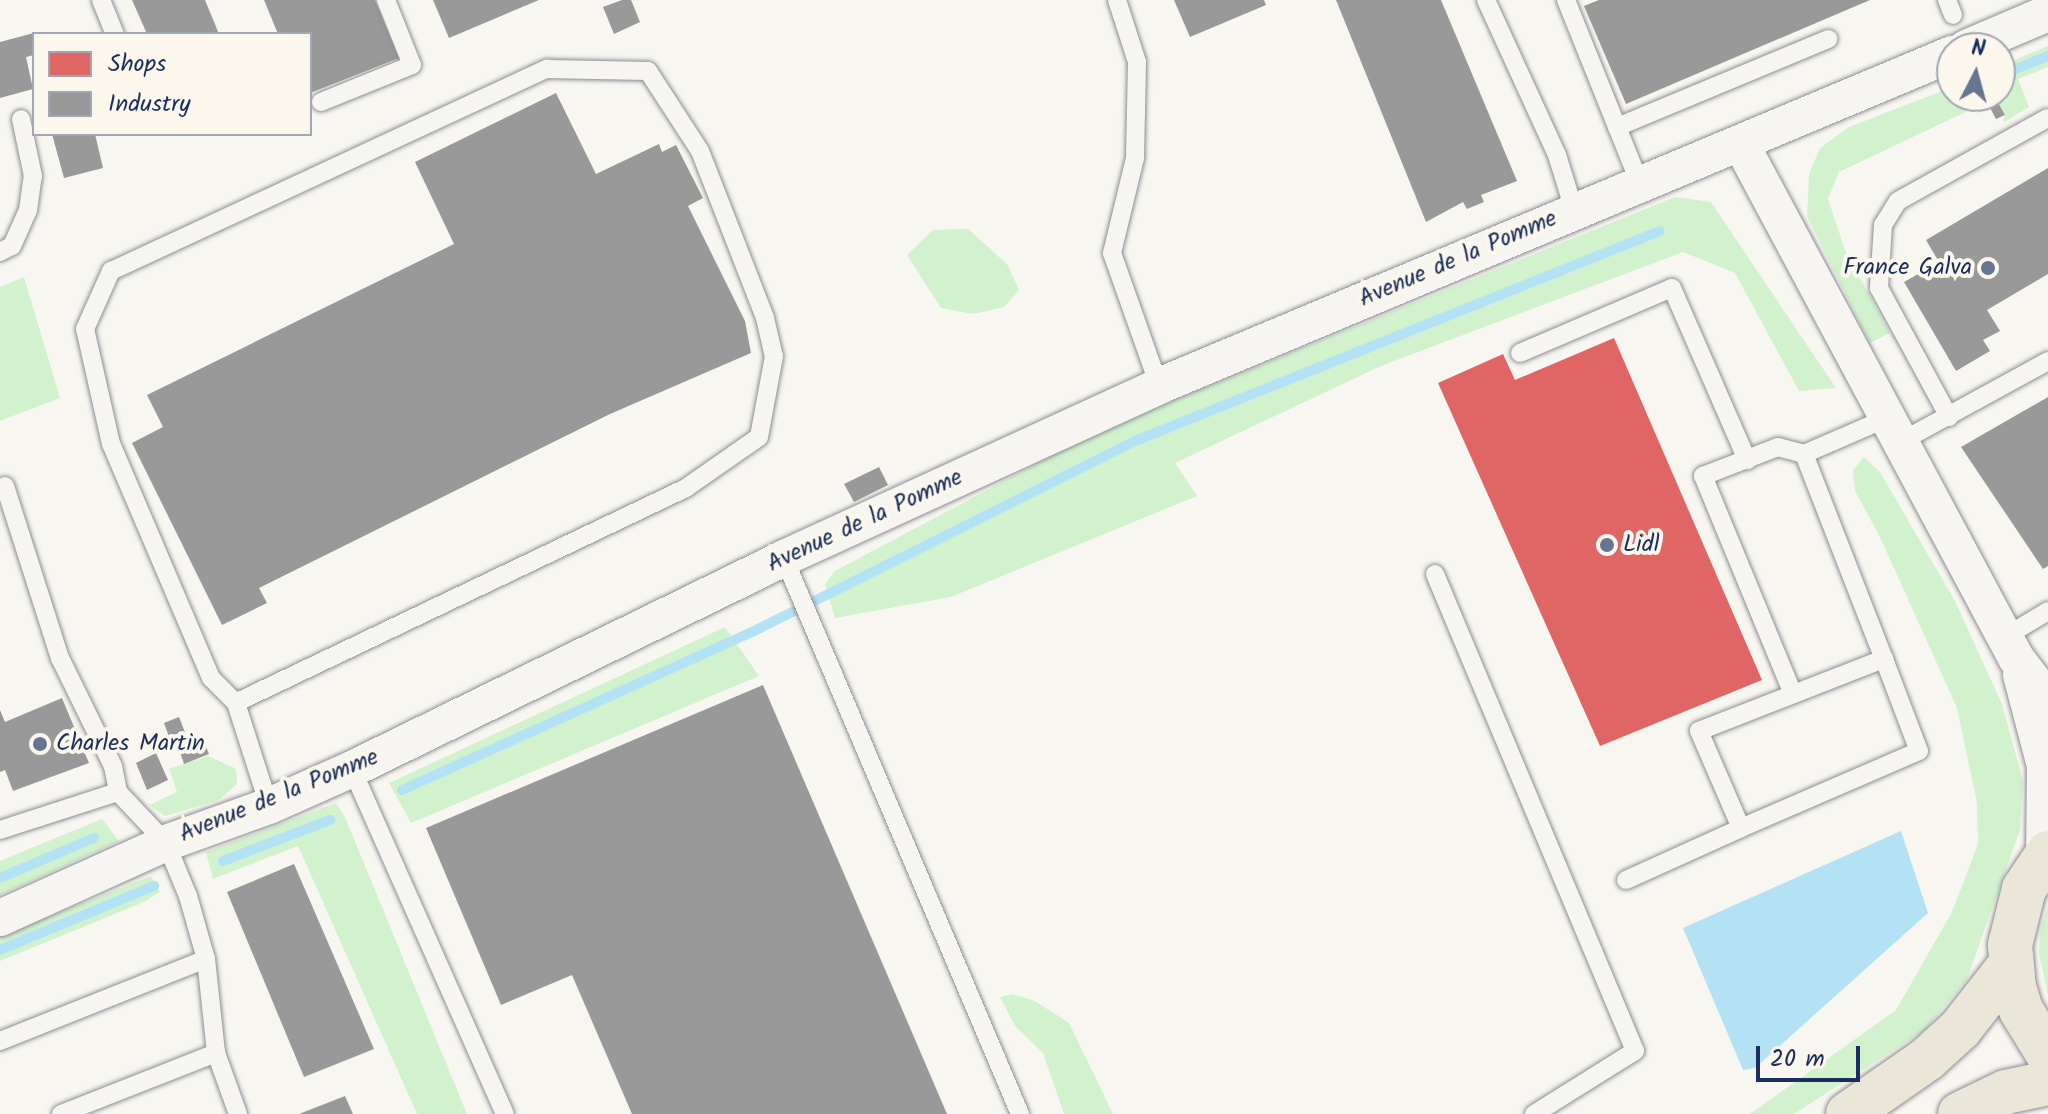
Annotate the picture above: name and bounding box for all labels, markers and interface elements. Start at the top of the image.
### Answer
text: N [1970,31,1987,68]
legend [32,32,312,136]
north arrow [1936,32,2016,112]
text: Shops [108,45,166,84]
text: Industry [108,85,190,124]
street label: Avenue de la Pomme [1355,204,1561,314]
place label: France Galva [1843,254,1972,282]
marker: France Galva [1979,259,1997,277]
street label: Avenue de la Pomme [763,463,967,579]
place label: Lidl [1623,531,1660,559]
marker: Lidl [1598,536,1616,554]
place label: Charles Martin [56,730,205,758]
marker: Charles Martin [31,735,49,753]
street label: Avenue de la Pomme [175,743,383,849]
scale bar [1760,1030,1864,1080]
text: 20 m [1770,1040,1825,1079]

